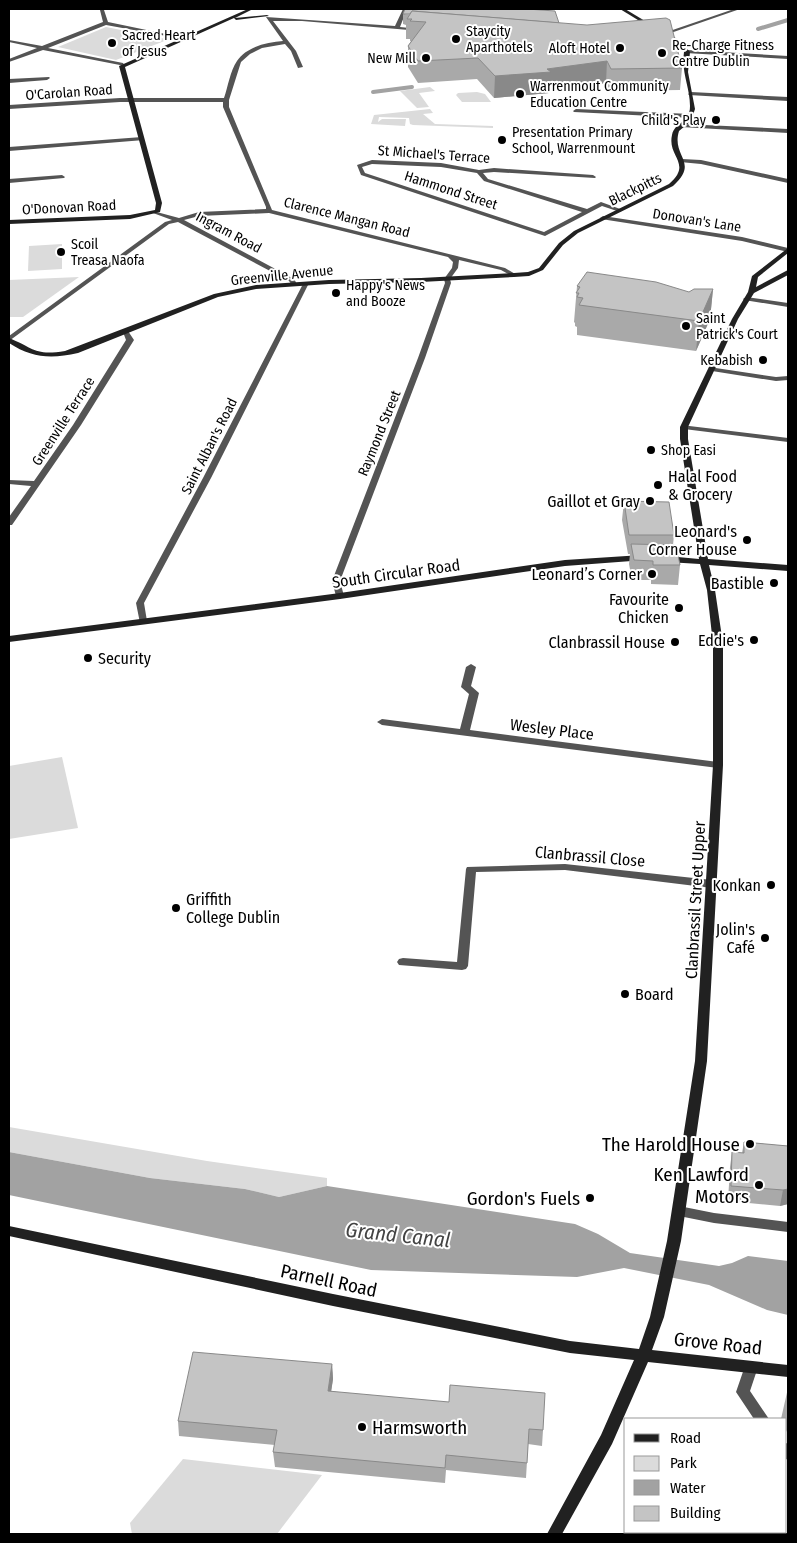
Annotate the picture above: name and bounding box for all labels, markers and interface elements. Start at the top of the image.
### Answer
place label: Staycity Aparthotels [466,23,533,56]
place label: Sacred Heart of Jesus [122,27,196,60]
marker: Staycity Aparthotels [450,33,462,45]
marker: Sacred Heart of Jesus [106,37,118,49]
place label: Re-Charge Fitness Centre Dublin [672,37,774,70]
place label: Aloft Hotel [549,40,610,57]
marker: Aloft Hotel [614,42,626,54]
marker: Re-Charge Fitness Centre Dublin [656,47,668,59]
place label: New Mill [367,50,416,67]
marker: New Mill [420,52,432,64]
place label: Warrenmout Community Education Centre [530,78,669,111]
street label: O'Carolan Road [25,81,113,104]
marker: Warrenmout Community Education Centre [514,88,526,100]
place label: Child's Play [641,112,707,129]
marker: Child's Play [710,114,722,126]
place label: Presentation Primary School, Warrenmount [512,124,635,157]
marker: Presentation Primary School, Warrenmount [496,134,508,146]
street label: St Michael's Terrace [377,142,491,167]
street label: Hammond Street [402,167,500,214]
street label: Blackpitts [606,169,664,210]
street label: Clarence Mangan Road [282,194,412,241]
street label: O'Donovan Road [21,197,117,218]
street label: Donovan's Lane [651,205,743,236]
street label: Ingram Road [193,208,265,257]
place label: Scoil Treasa Naofa [71,236,145,269]
marker: Scoil Treasa Naofa [55,246,67,258]
street label: Greenville Avenue [230,262,334,289]
place label: Happy's News and Booze [346,277,425,310]
marker: Happy's News and Booze [330,287,342,299]
place label: Saint Patrick's Court [696,310,778,343]
marker: Saint Patrick's Court [680,320,692,332]
place label: Kebabish [700,352,753,369]
marker: Kebabish [757,354,769,366]
street label: Greenville Terrace [28,374,98,469]
street label: Raymond Street [355,387,405,479]
street label: Saint Alban's Road [178,395,241,497]
place label: Shop Easi [661,442,716,459]
marker: Shop Easi [645,444,657,456]
place label: Halal Food & Grocery [668,467,737,504]
marker: Halal Food & Grocery [652,479,664,491]
place label: Gaillot et Gray [547,492,641,511]
marker: Gaillot et Gray [644,495,656,507]
place label: Leonard's Corner House [648,522,737,559]
marker: Leonard's Corner House [741,534,753,546]
street label: South Circular Road [331,555,461,592]
place label: Leonard’s Corner [531,565,642,584]
marker: Leonard’s Corner [646,568,658,580]
place label: Bastible [711,574,764,593]
marker: Bastible [768,577,780,589]
place label: Favourite Chicken [609,590,669,627]
marker: Favourite Chicken [673,602,685,614]
place label: Eddie's [698,631,744,650]
place label: Clanbrassil House [549,633,665,652]
marker: Eddie's [748,634,760,646]
marker: Clanbrassil House [669,636,681,648]
place label: Security [98,649,152,668]
marker: Security [82,652,94,664]
street label: Wesley Place [509,715,595,744]
street label: Clanbrassil Street Upper [682,820,709,980]
street label: Clanbrassil Close [534,842,646,871]
place label: Konkan [712,876,761,895]
marker: Konkan [765,879,777,891]
place label: Griffith College Dublin [186,890,280,927]
marker: Griffith College Dublin [170,902,182,914]
place label: Jolin's Café [716,920,755,957]
marker: Jolin's Café [759,932,771,944]
place label: Board [635,985,674,1004]
marker: Board [619,988,631,1000]
place label: The Harold House [602,1133,740,1156]
marker: The Harold House [744,1138,756,1150]
place label: Ken Lawford Motors [654,1163,749,1208]
marker: Ken Lawford Motors [753,1179,765,1191]
place label: Gordon's Fuels [467,1187,580,1210]
marker: Gordon's Fuels [584,1192,596,1204]
water label: Grand Canal [344,1217,452,1253]
street label: Parnell Road [278,1259,379,1302]
street label: Grove Road [673,1327,763,1360]
place label: Harmsworth [372,1416,467,1439]
legend [624,1418,787,1533]
marker: Harmsworth [356,1421,368,1433]
text: Road [670,1429,701,1447]
text: Park [670,1454,697,1472]
text: Water [670,1479,706,1497]
text: Building [670,1504,721,1522]

